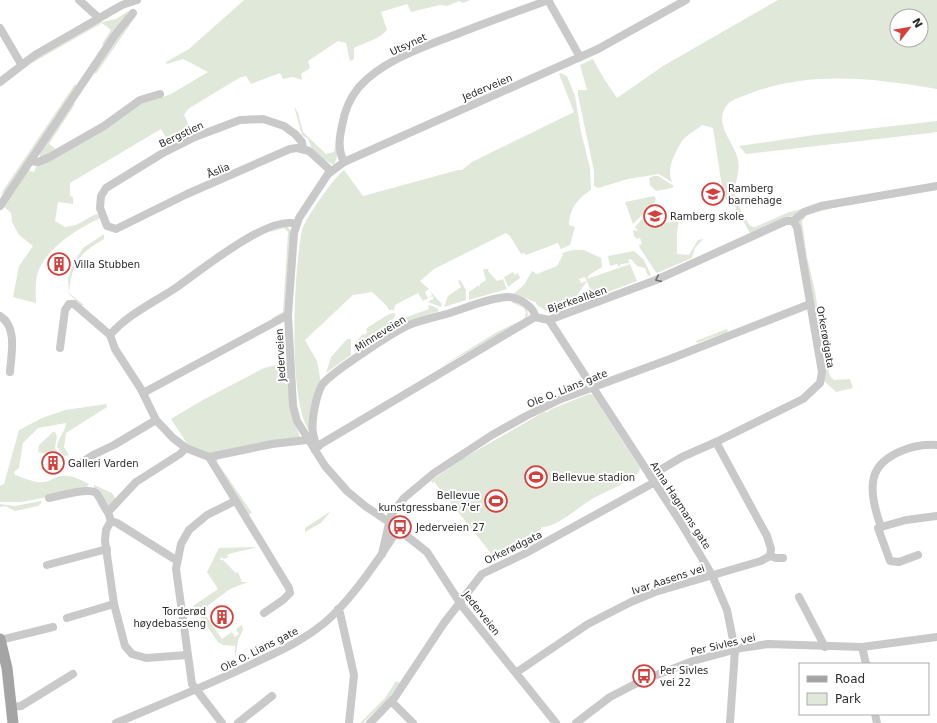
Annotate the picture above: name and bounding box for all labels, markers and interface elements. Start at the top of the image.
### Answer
north arrow [889,8,929,48]
text: N [909,16,925,30]
street label: Utsynet [388,31,428,58]
street label: Jederveien [460,72,514,103]
street label: Bergstien [157,119,205,150]
street label: Åslia [205,160,231,180]
school or university icon: Ramberg barnehage [700,181,726,207]
place label: Ramberg barnehage [728,183,782,206]
school or university icon: Ramberg skole [642,203,668,229]
place label: Ramberg skole [670,211,744,222]
building icon: Villa Stubben [46,251,72,277]
place label: Villa Stubben [74,259,140,270]
one-way arrow [655,274,662,282]
street label: Bjerkeallèen [546,284,608,315]
street label: Orkerødgata [815,305,836,369]
street label: Minneveien [353,314,408,353]
street label: Jederveien [274,328,287,383]
street label: Ole O. Lians gate [525,367,609,410]
building icon: Galleri Varden [40,450,66,476]
place label: Galleri Varden [68,458,139,469]
street label: Anna Hagmans gate [648,460,713,551]
sports icon: Bellevue stadion [523,464,549,490]
place label: Bellevue stadion [552,472,635,483]
sports icon: Bellevue kunstgressbane 7'er [483,488,509,514]
place label: Bellevue kunstgressbane 7'er [378,490,481,513]
bus stop icon: Jederveien 27 [387,514,413,540]
place label: Jederveien 27 [415,522,485,533]
street label: Orkerødgata [483,529,544,566]
street label: Ivar Aasens vei [630,562,706,596]
street label: Jederveien [460,588,502,638]
building icon: Torderød høydebasseng [209,604,235,630]
place label: Torderød høydebasseng [133,606,206,629]
street label: Ole O. Lians gate [219,625,300,674]
street label: Per Sivles vei [690,632,757,657]
bus stop icon: Per Sivles vei 22 [631,663,657,689]
legend [799,663,929,715]
place label: Per Sivles vei 22 [660,665,708,688]
text: Road [835,672,865,686]
text: Park [835,692,861,706]

